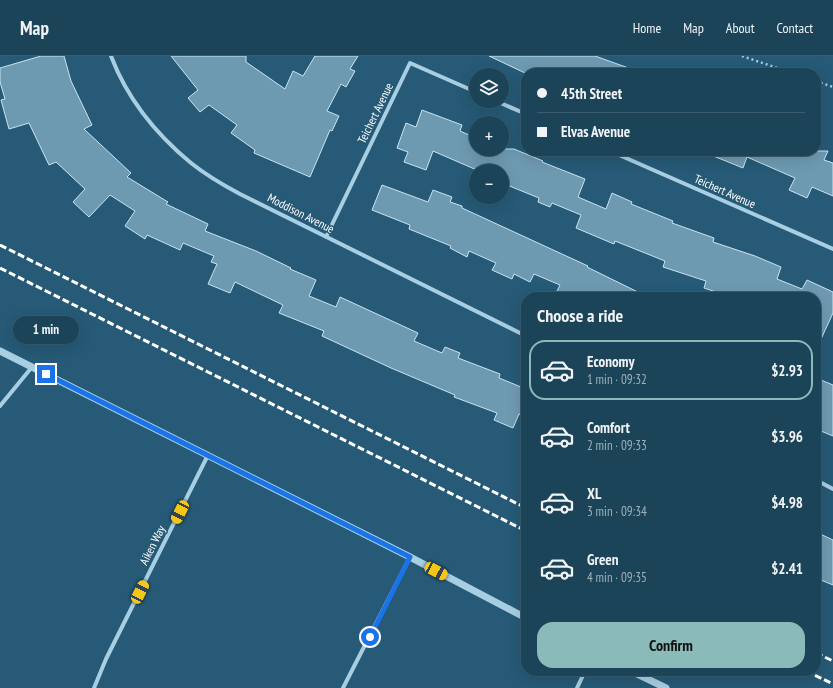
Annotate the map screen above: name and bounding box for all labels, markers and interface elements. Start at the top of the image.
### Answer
text: Map [20,16,49,40]
text: Home [633,19,661,37]
text: Map [683,19,704,37]
text: About [726,19,755,37]
text: Contact [777,19,813,37]
map controls [469,68,509,204]
button: layers [469,68,509,108]
street label: Teichert Avenue [354,80,396,146]
text: 45th Street [561,84,622,103]
button: + [469,116,509,156]
text: Elvas Avenue [561,122,630,141]
button: − [469,164,509,204]
street label: Teichert Avenue [692,171,758,211]
street label: Moddison Avenue [265,190,337,236]
text: Choose a ride [537,304,623,327]
callout: 1 min [13,316,79,344]
text: 1 min [33,321,59,338]
icon: car [539,352,575,388]
text: Economy [587,352,635,371]
text: $2.93 [771,361,803,380]
route end [37,365,55,383]
text: 1 min · 09:32 [587,371,647,388]
icon: car [539,418,575,454]
text: Comfort [587,418,630,437]
text: $3.96 [771,427,803,446]
text: 2 min · 09:33 [587,437,647,454]
icon: car [539,484,575,520]
text: XL [587,484,601,503]
text: $4.98 [771,493,803,512]
car [169,499,191,525]
text: 3 min · 09:34 [587,503,647,520]
street label: Aiken Way [136,522,169,567]
icon: car [539,550,575,586]
text: Green [587,550,619,569]
text: $2.41 [771,559,803,578]
car [423,560,449,582]
text: 4 min · 09:35 [587,569,647,586]
car [129,579,151,605]
button: Confirm [537,622,805,668]
route start [361,628,379,646]

